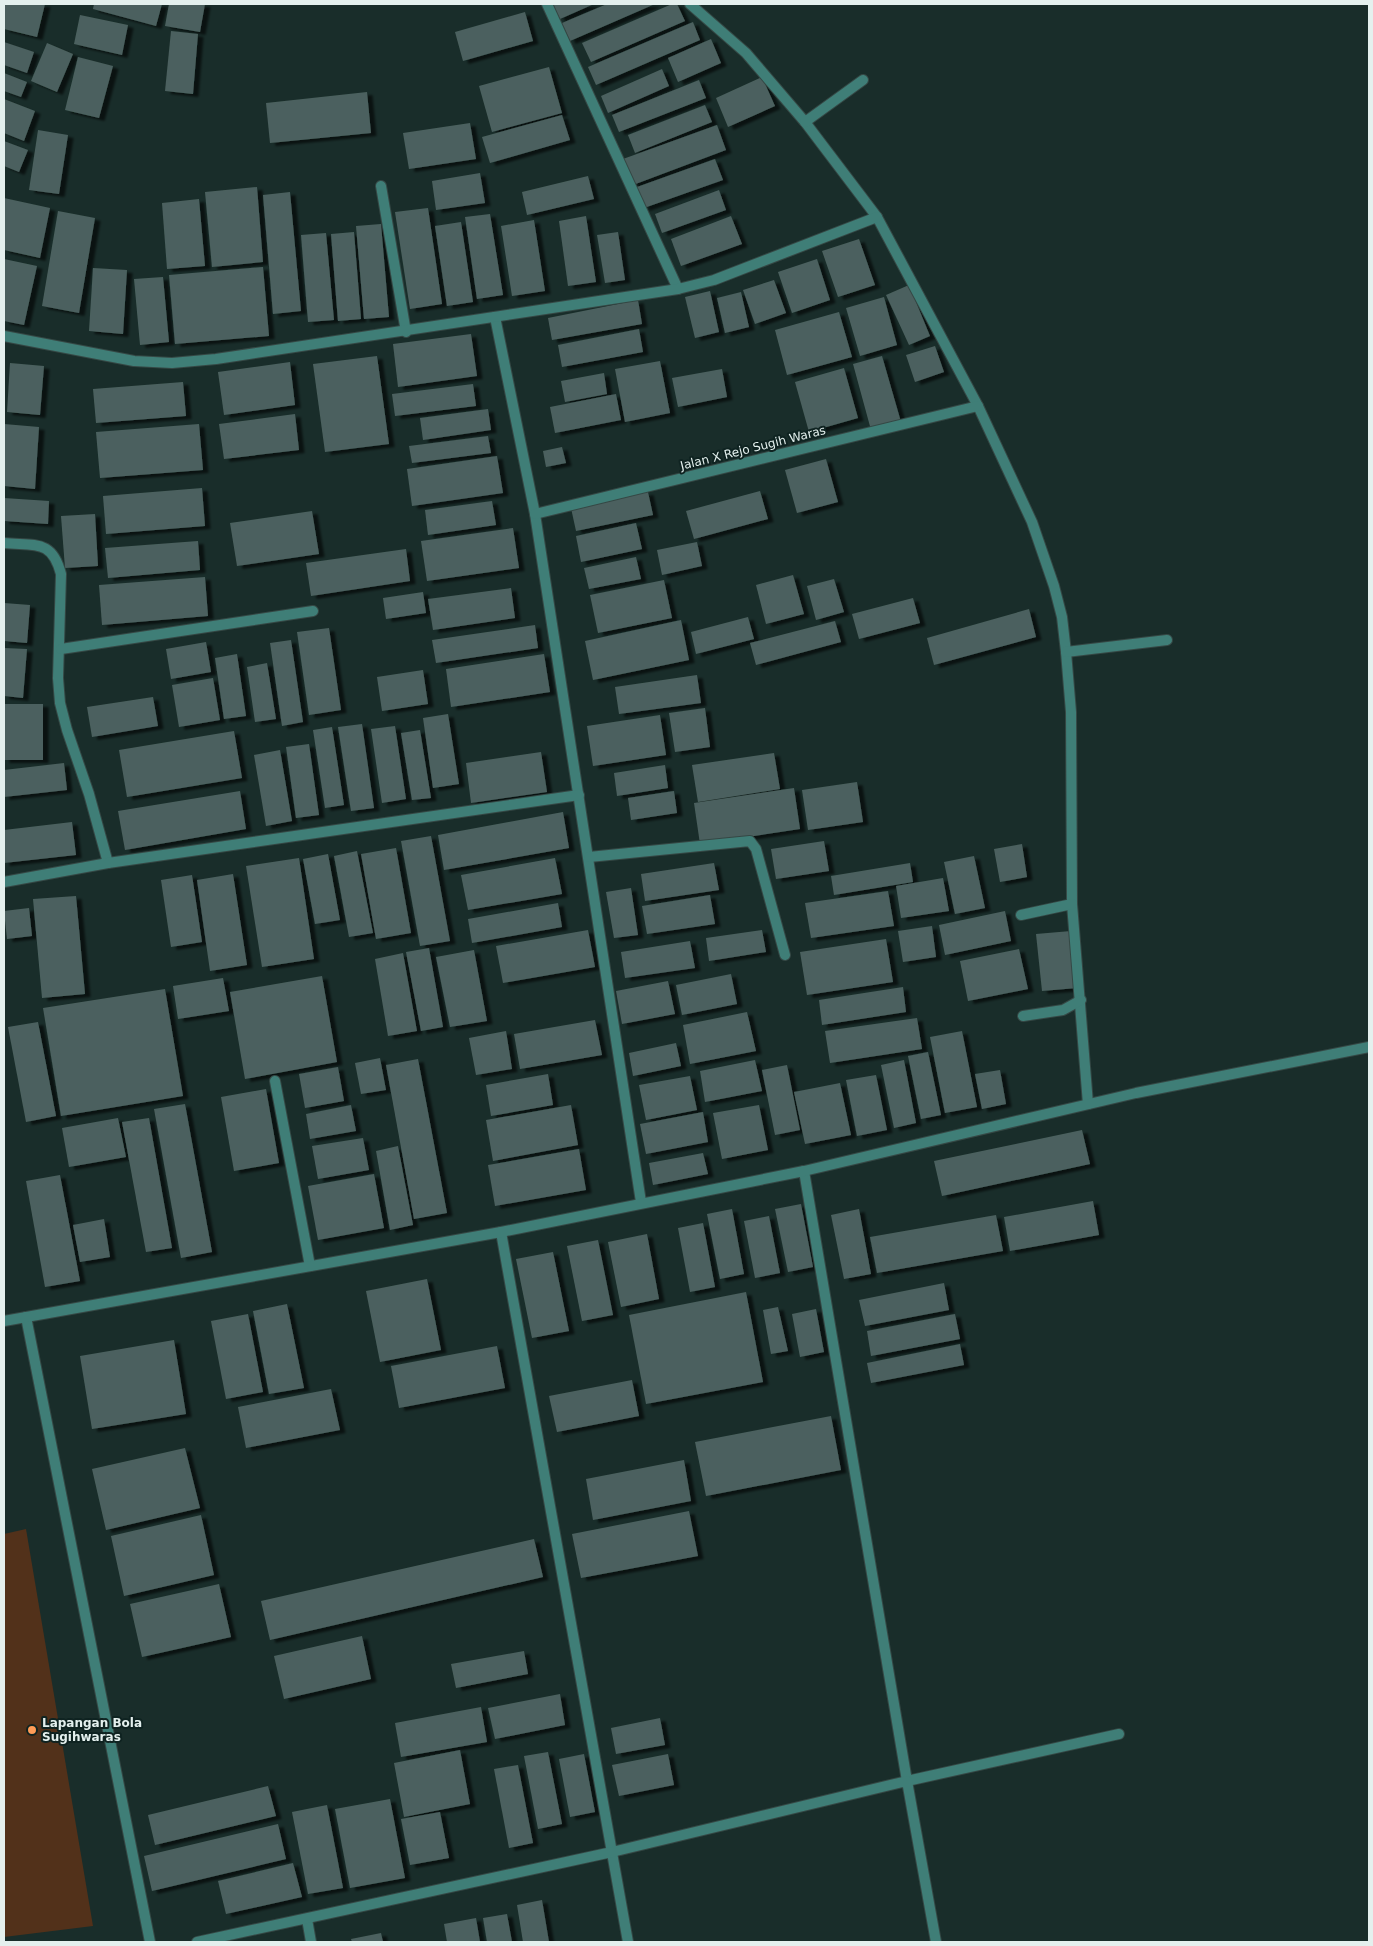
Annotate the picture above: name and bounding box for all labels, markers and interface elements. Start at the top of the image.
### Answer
street label: Jalan X Rejo Sugih Waras [678,423,827,473]
place label: Lapangan Bola Sugihwaras [42,1716,142,1744]
marker: Lapangan Bola Sugihwaras [26,1724,38,1736]

